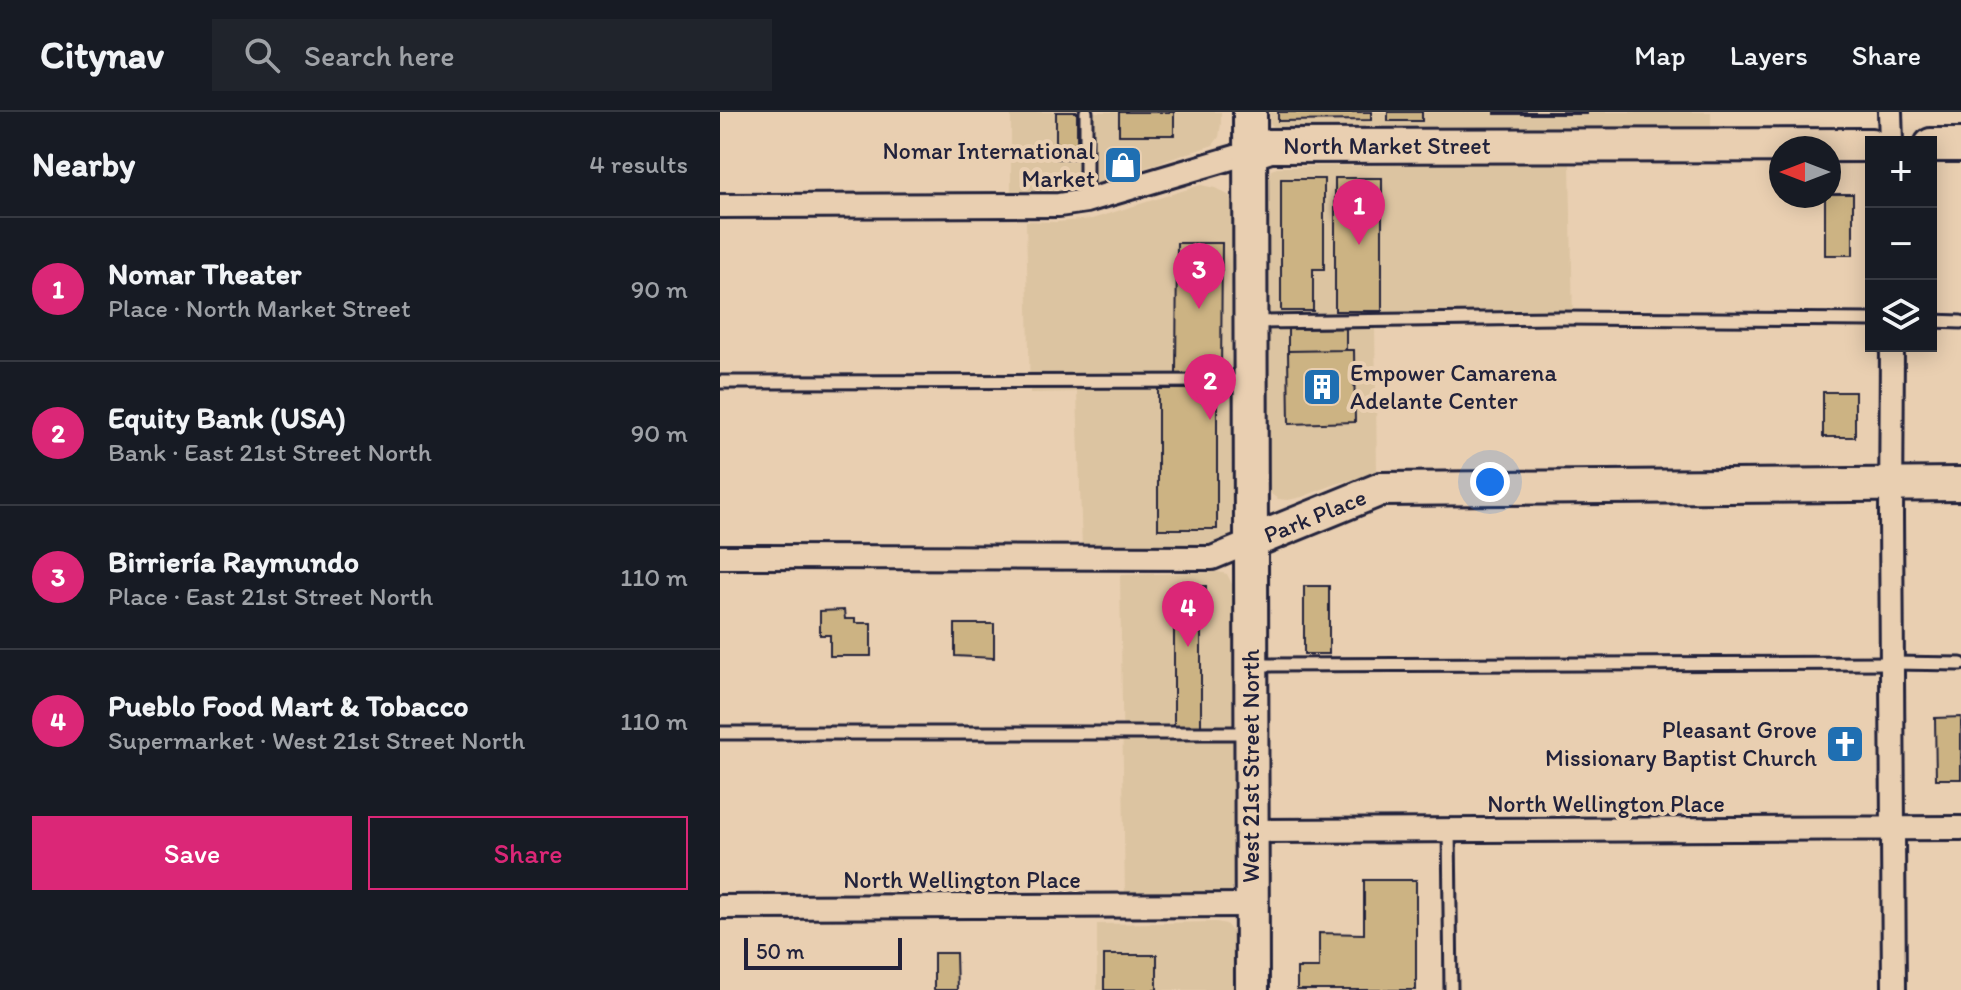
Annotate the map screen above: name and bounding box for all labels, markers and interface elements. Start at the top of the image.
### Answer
search box [212,19,772,91]
text: Citynav [40,32,164,78]
icon: search [240,33,284,77]
text: Search here [304,37,455,74]
text: Map [1634,38,1686,72]
text: Layers [1730,38,1808,72]
text: Share [1852,38,1921,72]
street label: North Market Street [1283,131,1491,160]
place label: Nomar International Market [882,136,1095,193]
north arrow [1769,136,1841,208]
map controls [1865,136,1937,352]
button: + [1865,136,1937,208]
text: Nearby [32,144,135,185]
shop icon: Nomar International Market [1102,144,1144,186]
text: 4 results [589,148,688,180]
pin: 1 [1333,179,1385,245]
button: − [1865,208,1937,280]
pin: 3 [1173,243,1225,309]
text: Nomar Theater [108,255,301,292]
text: 1 [52,273,64,305]
text: 90 m [631,273,688,305]
button: layers [1865,280,1937,352]
text: Place · North Market Street [108,292,411,324]
pin: 2 [1184,354,1236,420]
place label: Empower Camarena Adelante Center [1350,358,1557,415]
building icon: Empower Camarena Adelante Center [1301,366,1343,408]
text: Equity Bank (USA) [108,399,346,436]
text: 2 [51,417,65,449]
text: 90 m [631,417,688,449]
text: Bank · East 21st Street North [108,436,432,468]
your location [1470,462,1510,502]
street label: Park Place [1259,482,1370,549]
text: Birriería Raymundo [108,543,359,580]
text: 3 [51,561,65,593]
text: 110 m [620,561,688,593]
text: Place · East 21st Street North [108,580,433,612]
pin: 4 [1162,581,1214,647]
street label: West 21st Street North [1236,649,1265,883]
text: Pueblo Food Mart & Tobacco [108,687,469,724]
text: 4 [50,705,66,737]
text: 110 m [620,705,688,737]
place label: Pleasant Grove Missionary Baptist Church [1545,715,1817,772]
church icon: Pleasant Grove Missionary Baptist Church [1824,723,1866,765]
text: Supermarket · West 21st Street North [108,724,525,756]
street label: North Wellington Place [1487,789,1725,818]
button: Save [32,816,352,890]
button: Share [368,816,688,890]
street label: North Wellington Place [843,865,1081,894]
scale bar [744,934,902,970]
text: 50 m [756,938,805,965]

